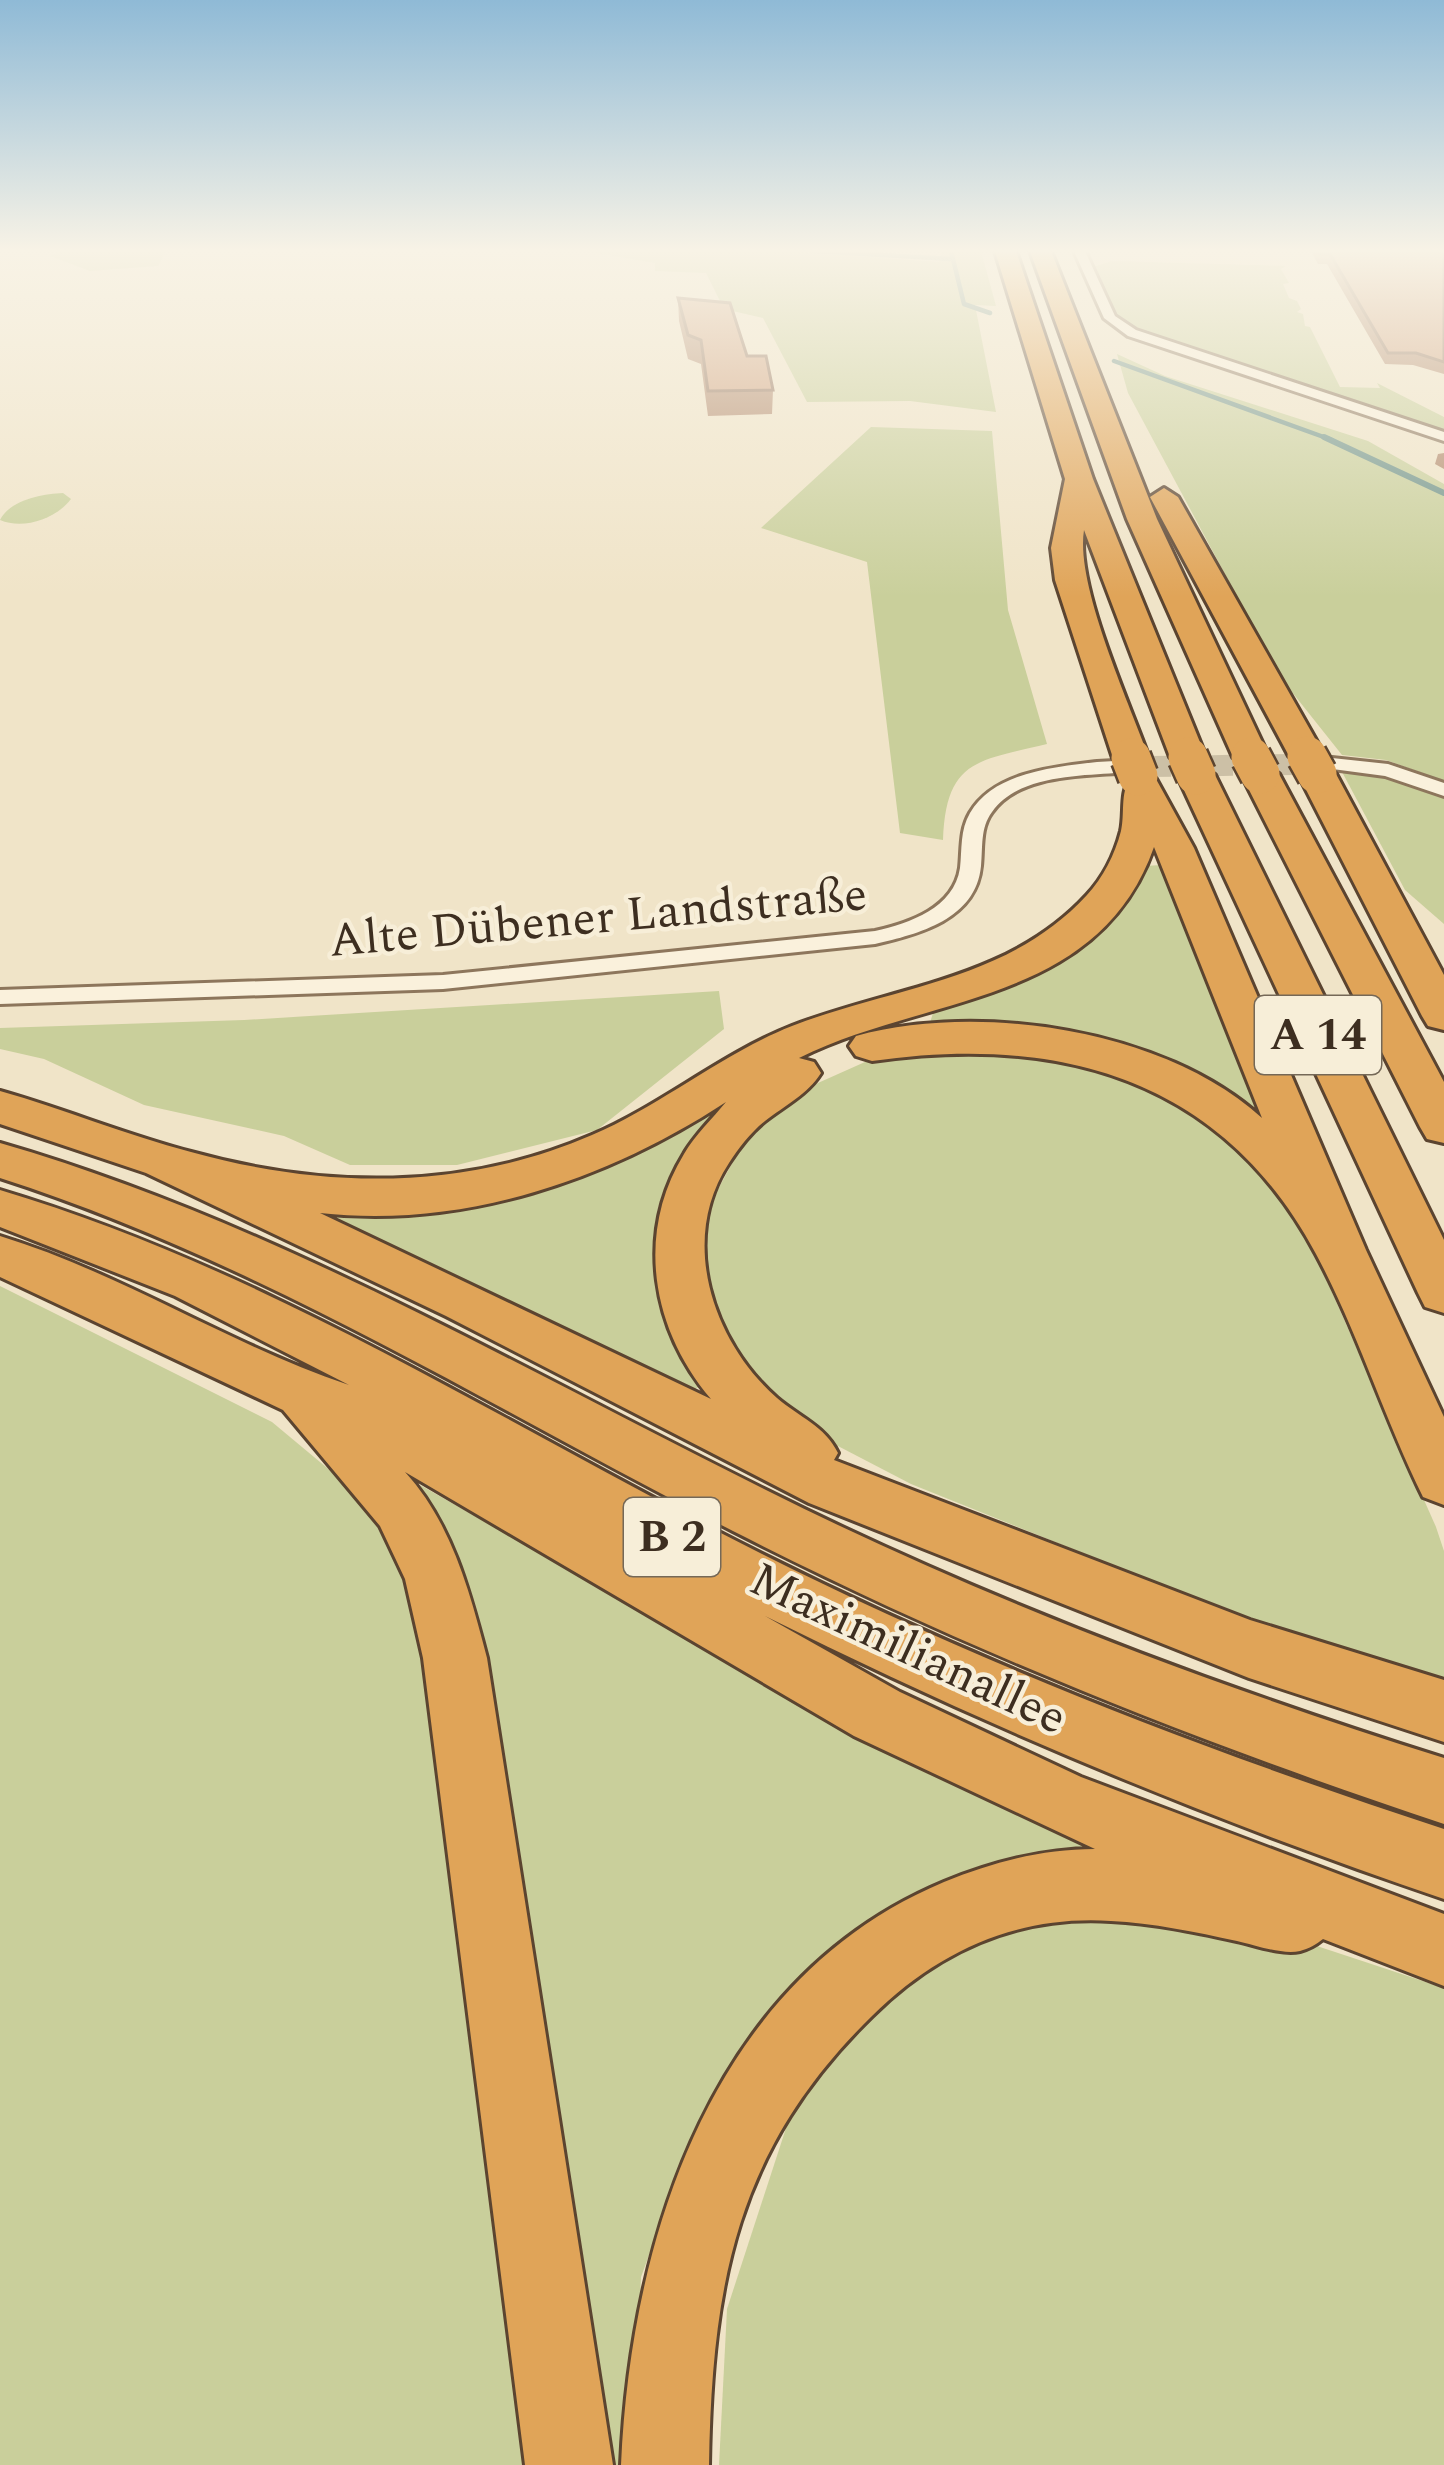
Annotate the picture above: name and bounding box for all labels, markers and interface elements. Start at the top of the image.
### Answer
street label: Alte Dübener Landstraße [326,858,870,978]
road number: A 14 [1255,996,1381,1074]
road number: B 2 [624,1498,720,1576]
street label: Maximilianallee [737,1544,1079,1754]

